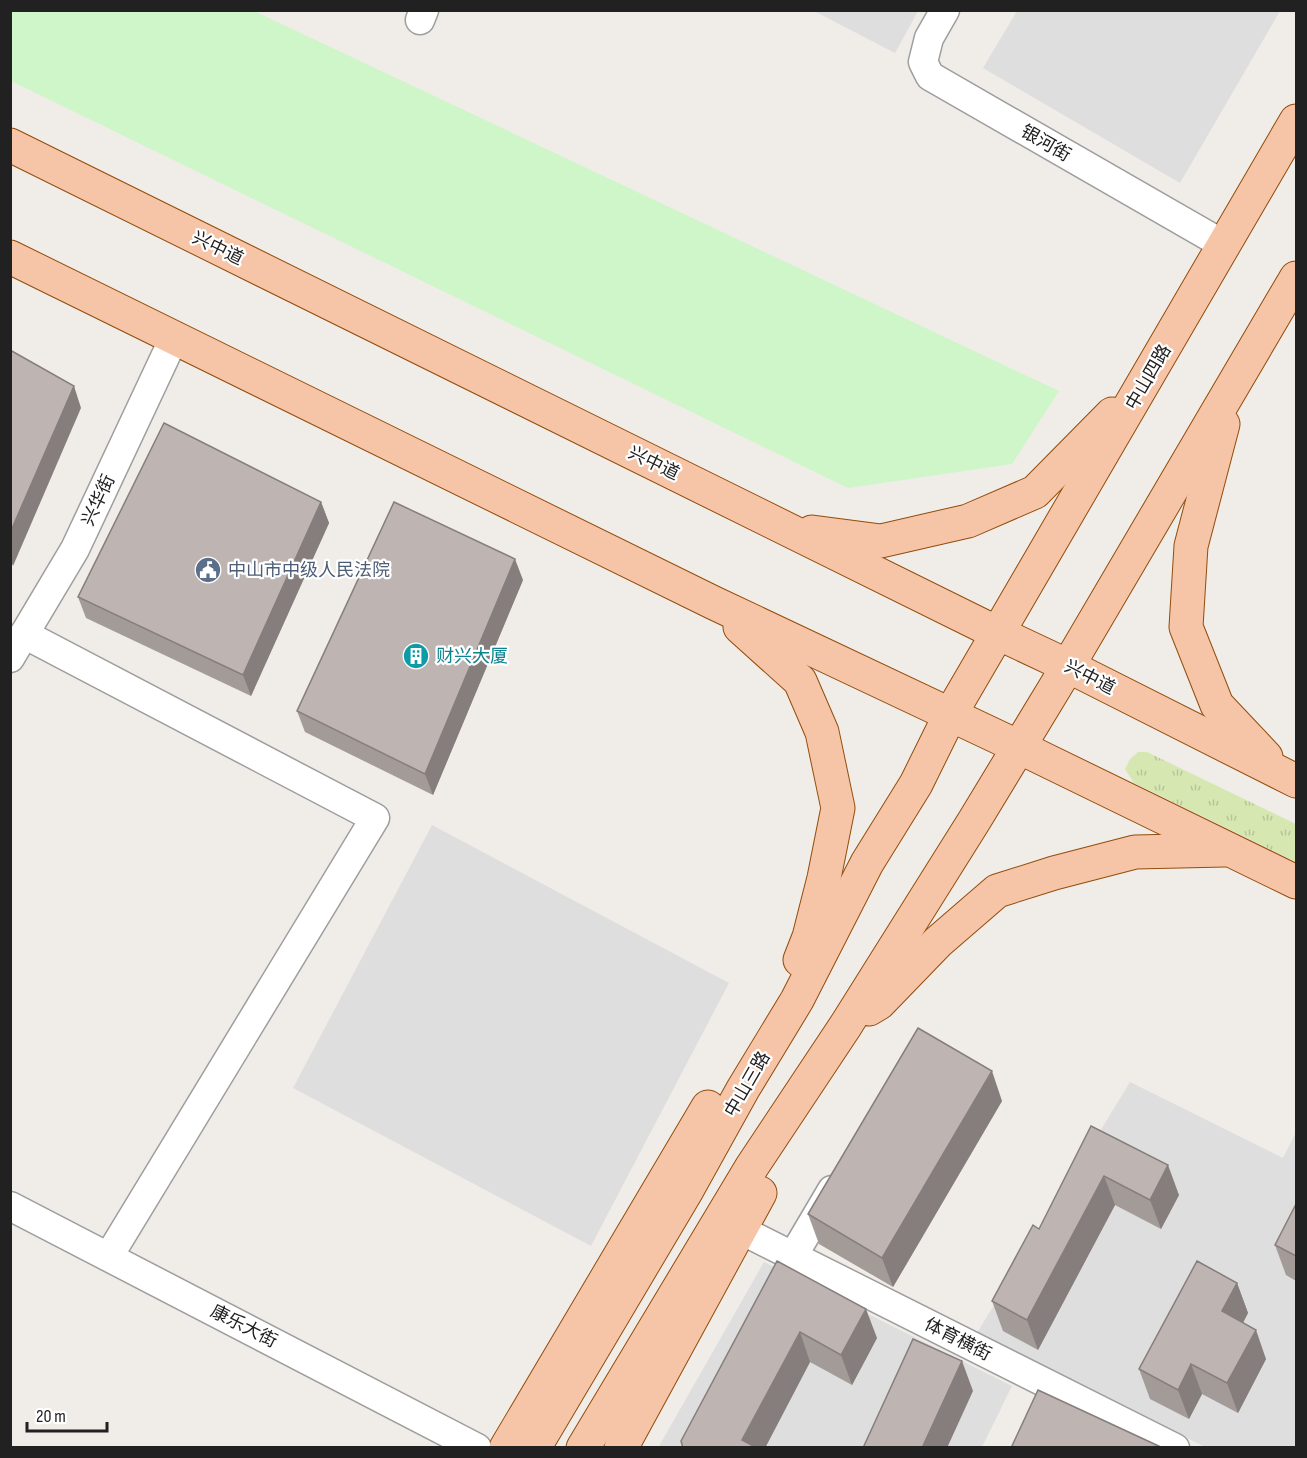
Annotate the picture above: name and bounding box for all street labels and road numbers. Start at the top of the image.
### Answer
street label: 银河街 [1017,121,1074,166]
street label: 兴中道 [189,227,247,270]
street label: 中山四路 [1121,341,1176,414]
street label: 兴中道 [625,442,683,485]
street label: 兴华街 [78,471,119,529]
street label: 兴中道 [1061,656,1119,699]
street label: 中山三路 [720,1048,775,1121]
street label: 康乐大街 [207,1301,281,1352]
street label: 体育横街 [921,1314,995,1365]

